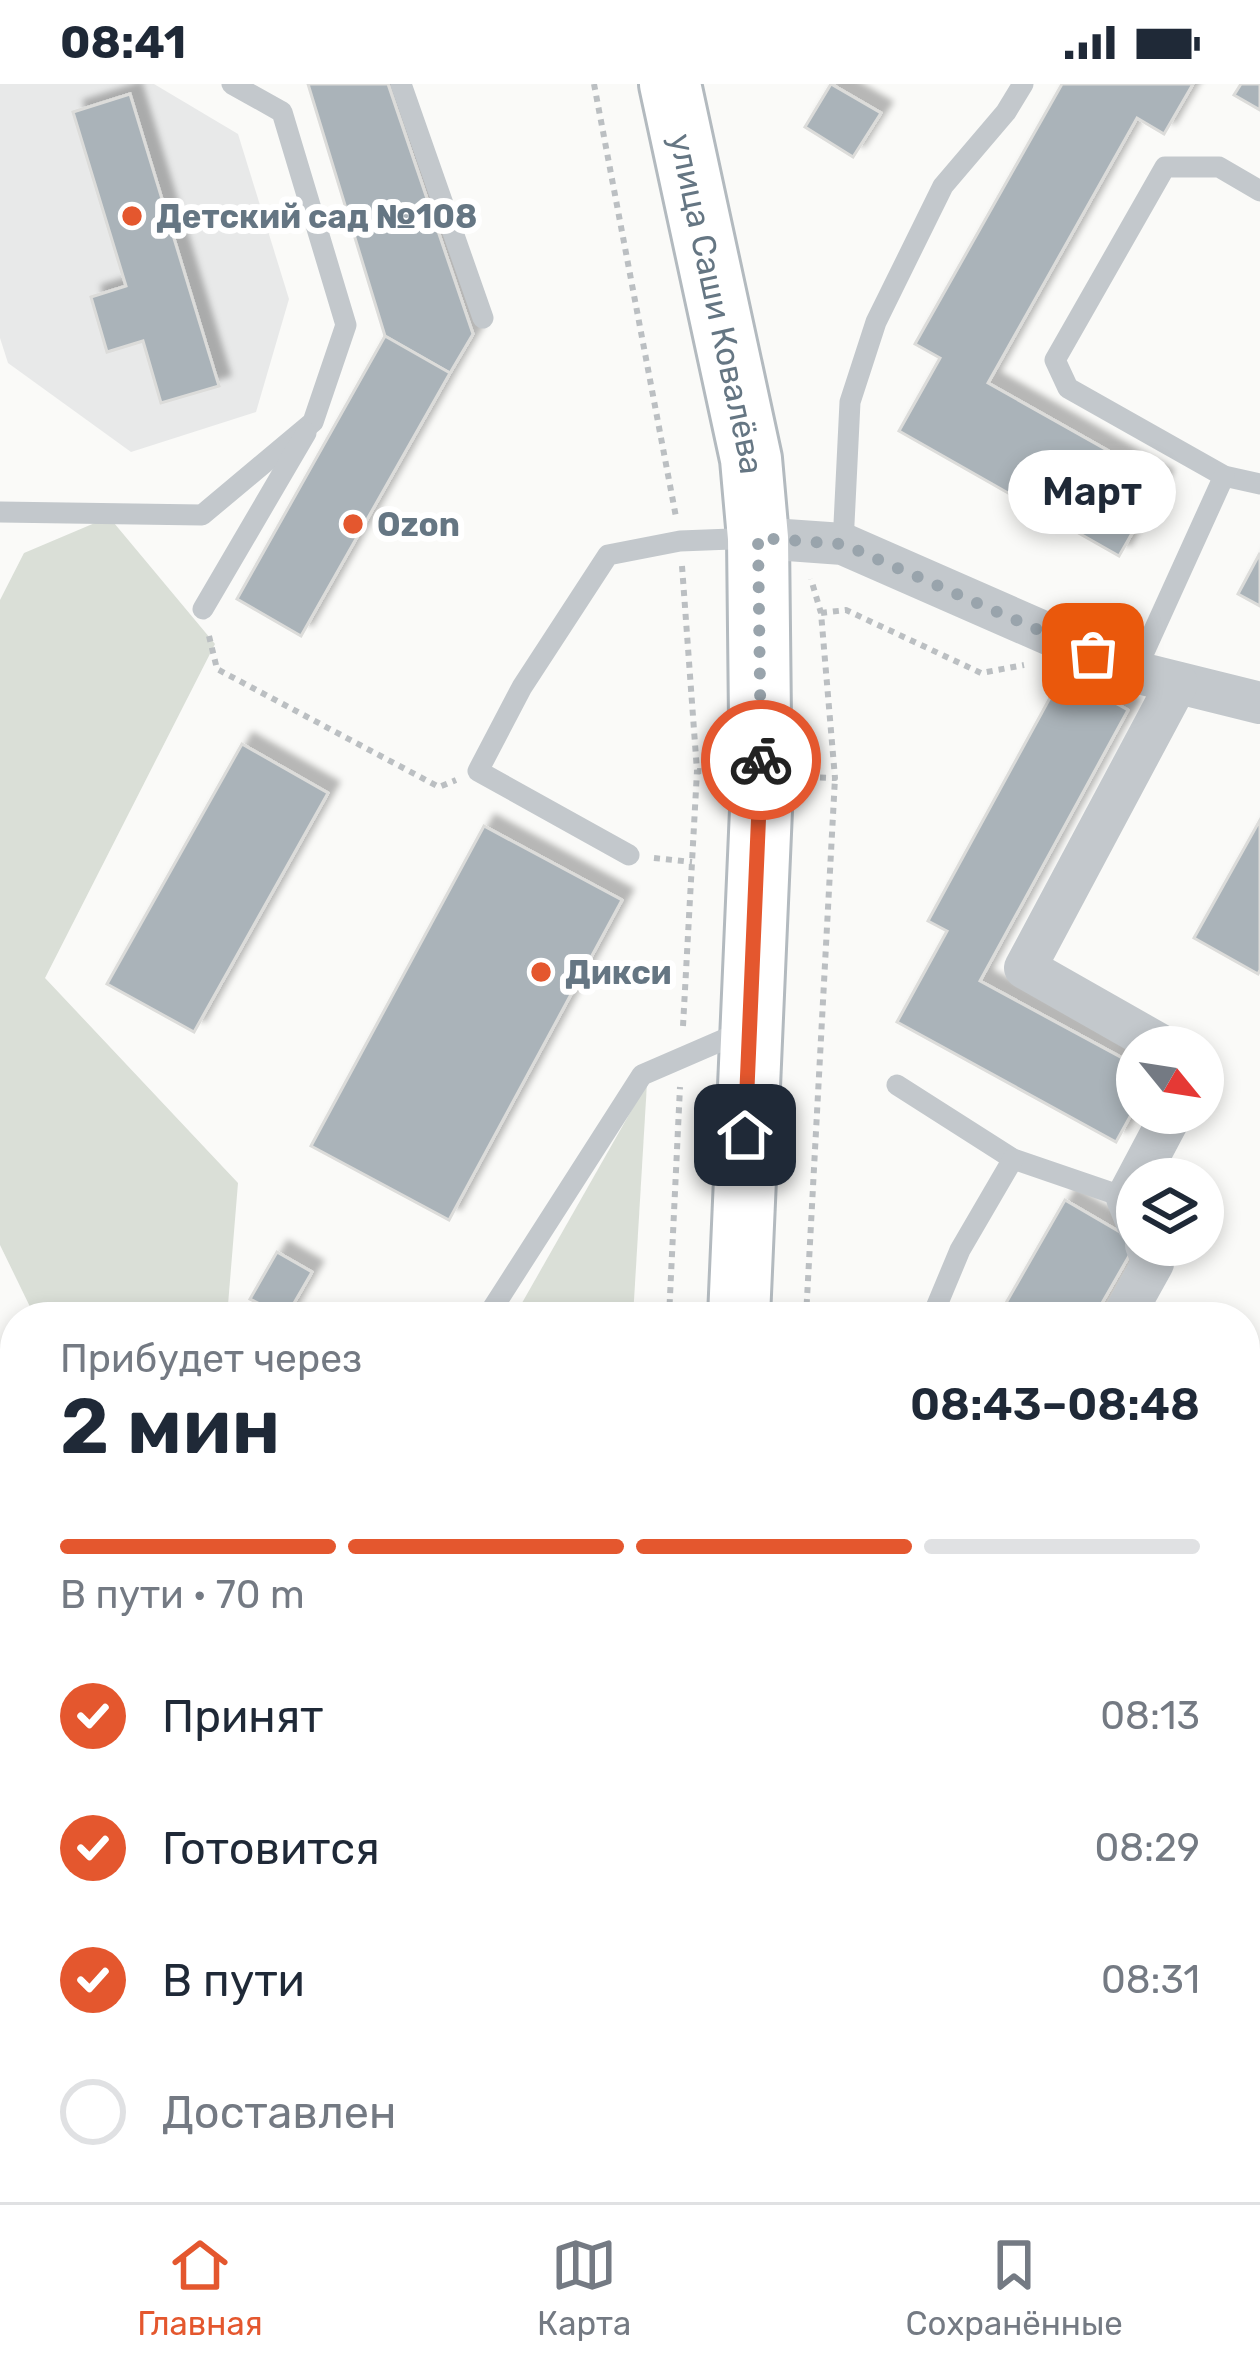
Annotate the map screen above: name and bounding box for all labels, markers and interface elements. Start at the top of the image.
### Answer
text: 08:41 [60,16,186,69]
street label: улица Саши Ковалёва [662,130,772,476]
place label: Детский сад №108 [156,197,477,236]
marker: Детский сад №108 [119,203,145,229]
callout: Март [1009,450,1177,534]
text: Март [1042,469,1142,515]
place label: Ozon [377,505,460,544]
marker: Ozon [340,511,366,537]
pin [1042,603,1144,705]
icon: bag [1060,621,1126,687]
courier [701,700,821,820]
icon: bike [728,727,794,793]
place label: Дикси [565,953,672,992]
marker: Дикси [528,959,554,985]
north arrow [1116,1026,1224,1134]
map controls [1116,1026,1224,1266]
pin [694,1084,796,1186]
icon: home [712,1102,778,1168]
button: layers [1116,1158,1224,1266]
text: Прибудет через [60,1336,362,1382]
text: 08:43–08:48 [910,1378,1200,1431]
text: 2 мин [60,1380,281,1473]
text: В пути · 70 m [60,1572,305,1618]
icon: check [60,1683,126,1749]
text: Принят [162,1690,323,1743]
text: 08:13 [1100,1693,1200,1739]
icon: check [60,1815,126,1881]
text: Готовится [162,1822,380,1875]
text: 08:29 [1094,1825,1200,1871]
icon: check [60,1947,126,2013]
text: В пути [162,1954,305,2007]
text: 08:31 [1101,1957,1200,2003]
text: Доставлен [162,2086,396,2139]
tab: Главная [137,2232,263,2343]
tab: Карта [537,2232,631,2343]
tab: Сохранённые [906,2232,1123,2343]

